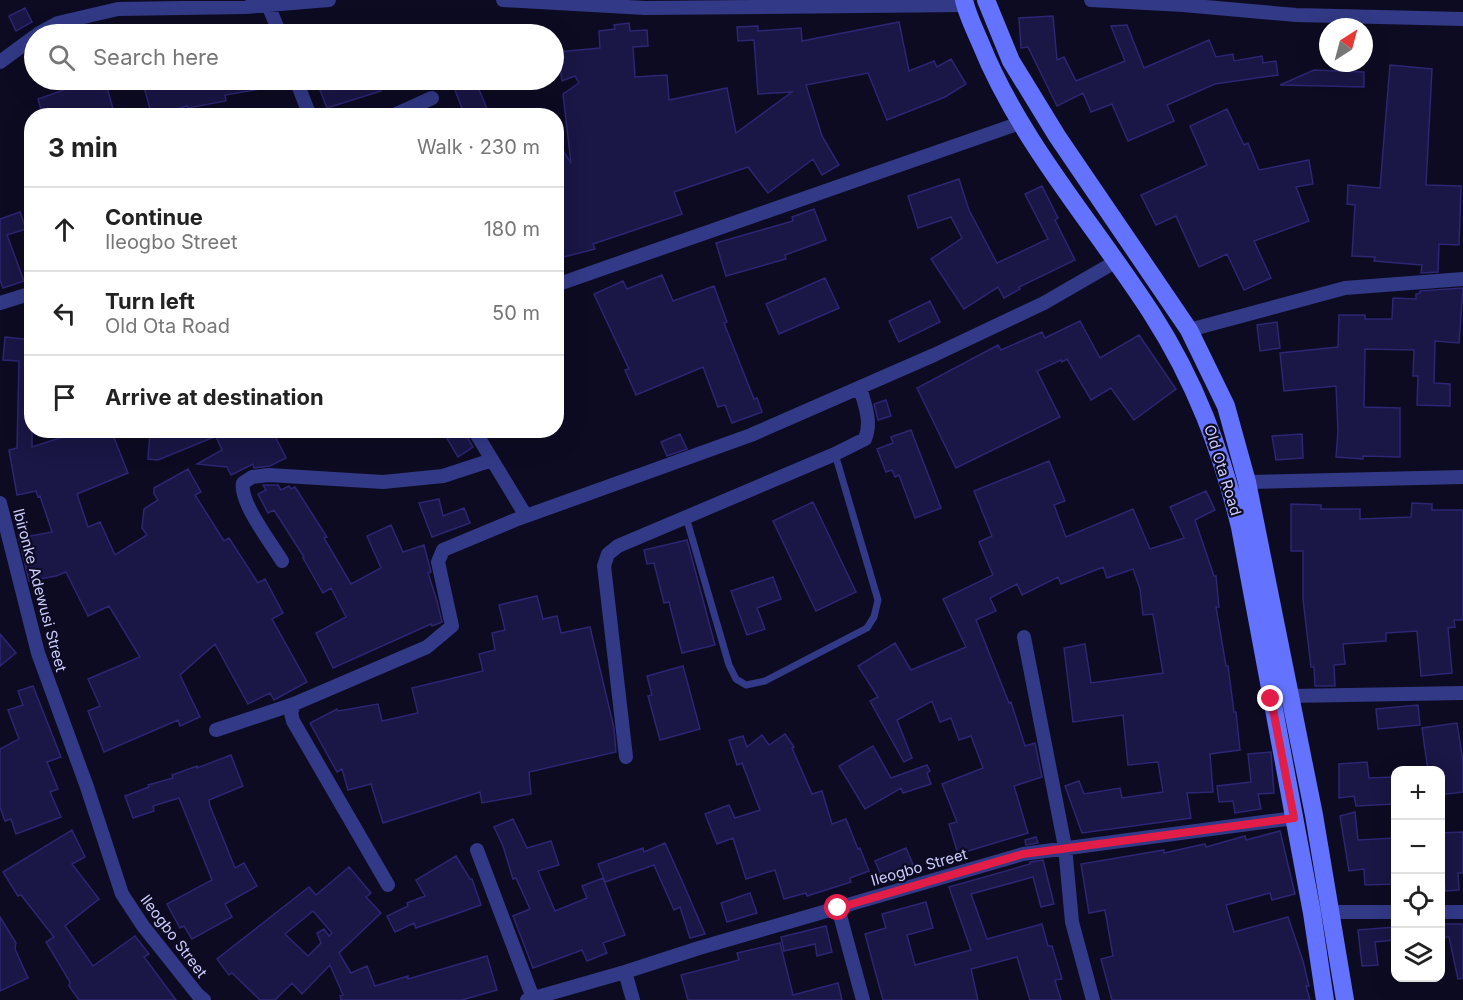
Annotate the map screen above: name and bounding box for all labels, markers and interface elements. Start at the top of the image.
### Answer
north arrow [1319,18,1373,72]
search box [24,24,564,90]
icon: search [45,41,78,74]
text: Search here [93,44,219,70]
text: 3 min [48,132,118,163]
text: Walk · 230 m [417,135,540,159]
text: Continue [105,204,203,230]
icon: ahead [48,213,81,246]
text: 180 m [484,217,540,241]
text: Ileogbo Street [105,230,237,254]
text: Turn left [105,288,195,314]
icon: left [48,297,81,330]
text: 50 m [492,301,540,325]
text: Old Ota Road [105,314,230,338]
icon: arrive [48,381,81,414]
text: Arrive at destination [105,384,324,410]
street label: Old Ota Road [1200,422,1246,518]
street label: Ibironke Adewusi Street [9,506,71,674]
route end [1257,685,1283,711]
map controls [1391,766,1445,982]
button: + [1391,766,1445,820]
button: − [1391,820,1445,874]
street label: Ileogbo Street [869,844,969,890]
button: locate [1391,874,1445,928]
street label: Ileogbo Street [137,891,212,981]
route start [824,894,850,920]
button: layers [1391,928,1445,982]

